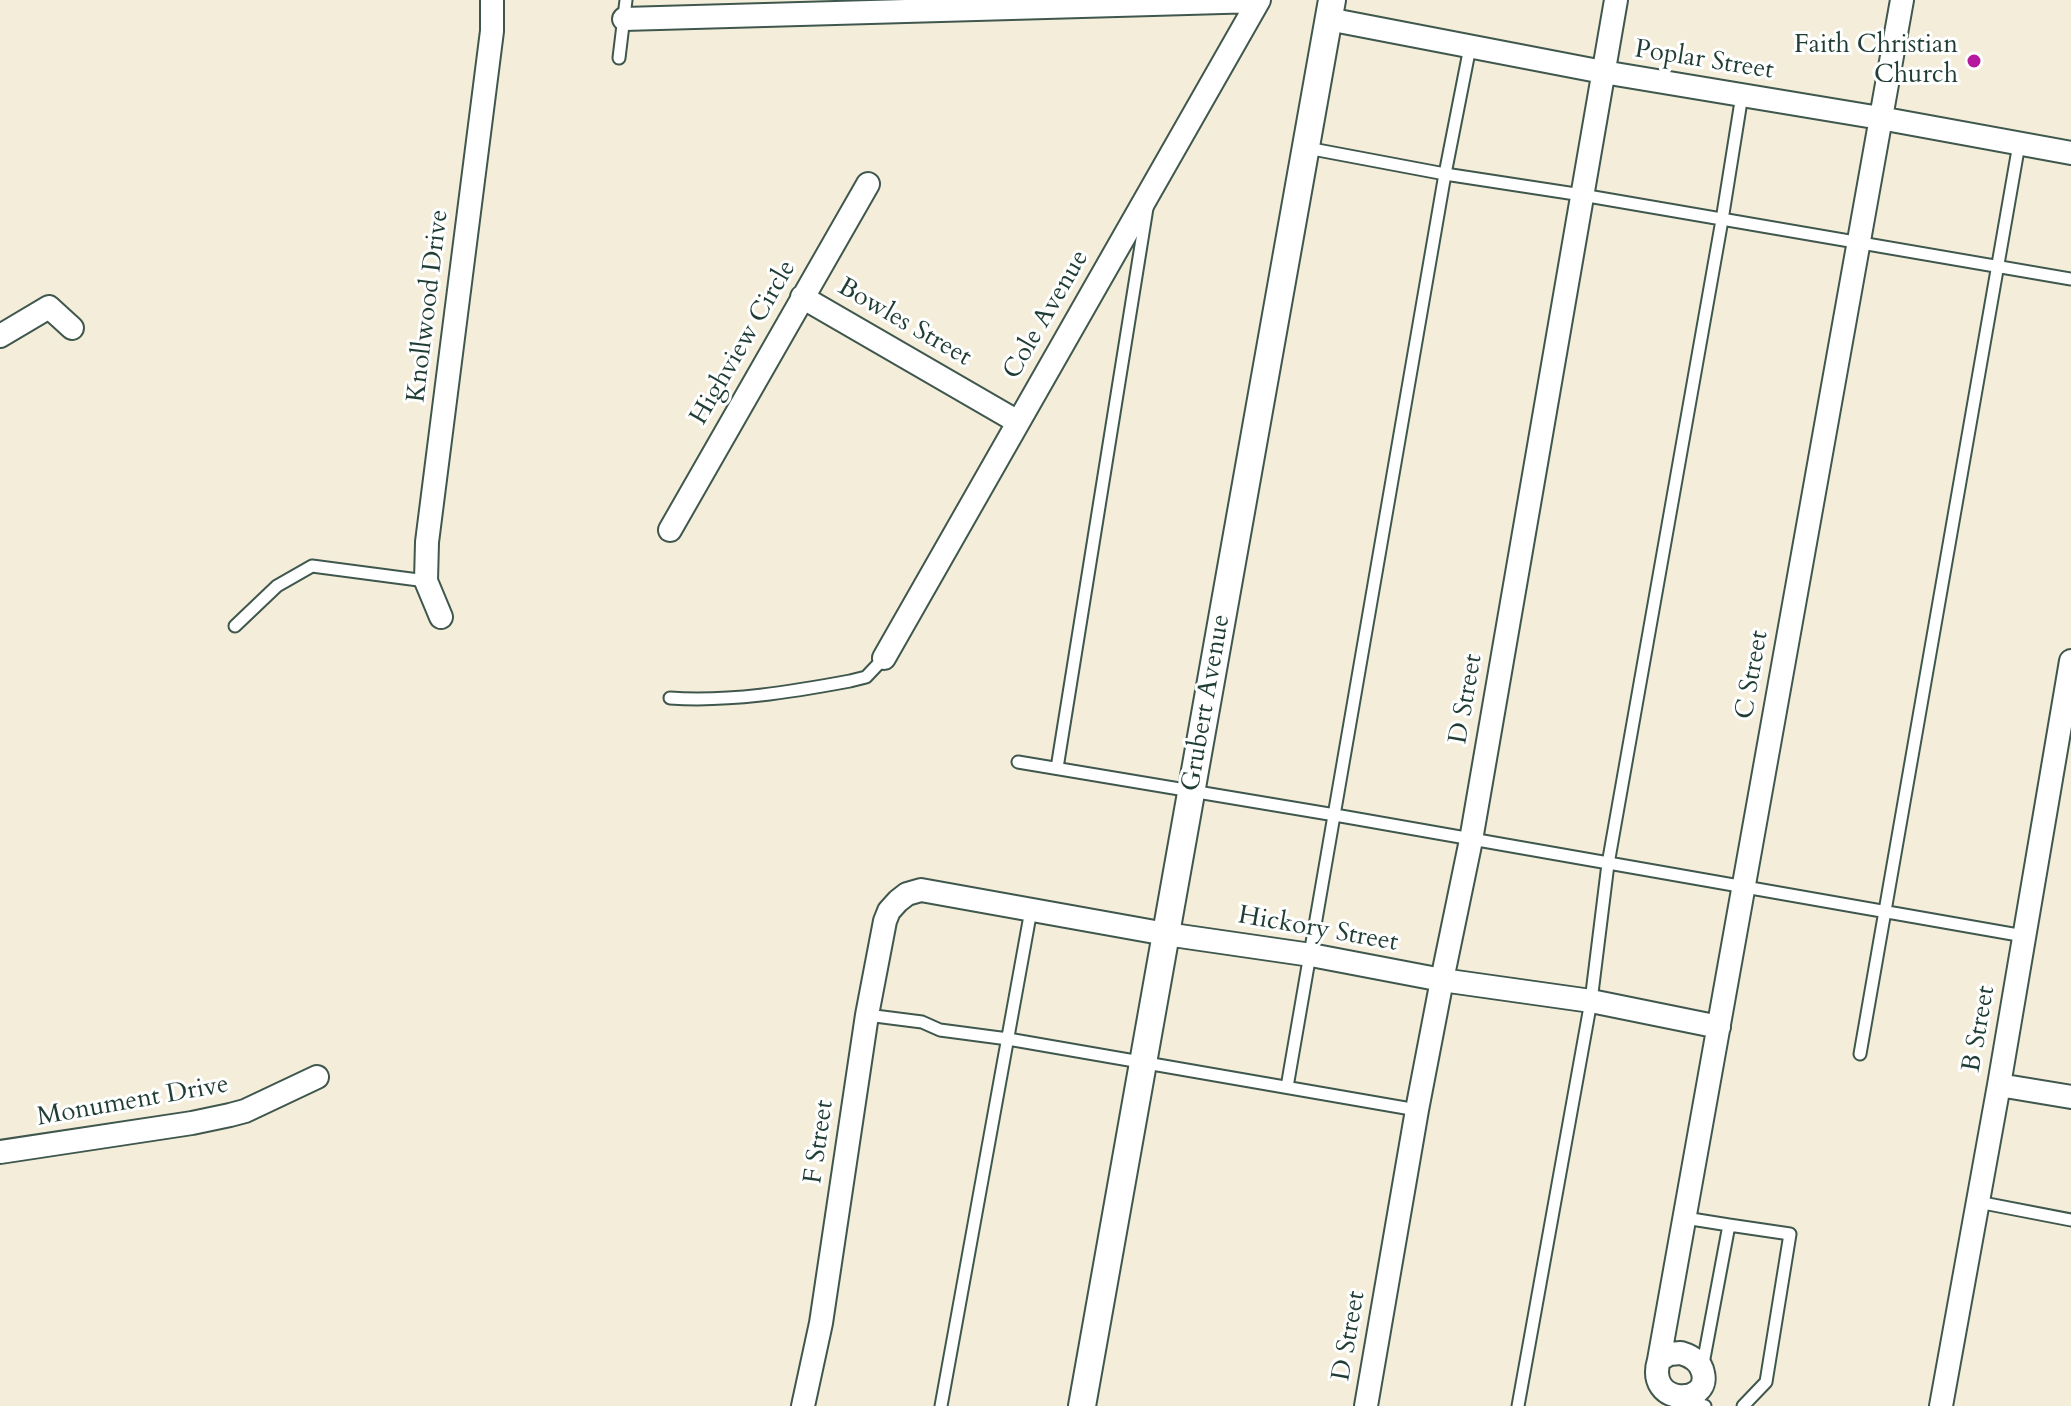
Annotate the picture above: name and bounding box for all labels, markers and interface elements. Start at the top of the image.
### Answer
place label: Faith Christian Church [1794,30,1958,92]
street label: Poplar Street [1632,35,1776,87]
marker: Faith Christian Church [1965,52,1983,70]
street label: Knollwood Drive [402,208,456,404]
street label: Cole Avenue [998,245,1096,385]
street label: Highview Circle [684,255,804,431]
street label: Bowles Street [832,272,976,374]
street label: Grubert Avenue [1176,612,1238,794]
street label: C Street [1730,628,1776,722]
street label: D Street [1444,652,1490,746]
street label: Hickory Street [1236,901,1400,959]
street label: B Street [1957,983,2003,1075]
street label: Monument Drive [35,1070,231,1134]
street label: F Street [799,1098,841,1186]
street label: D Street [1327,1289,1373,1383]

